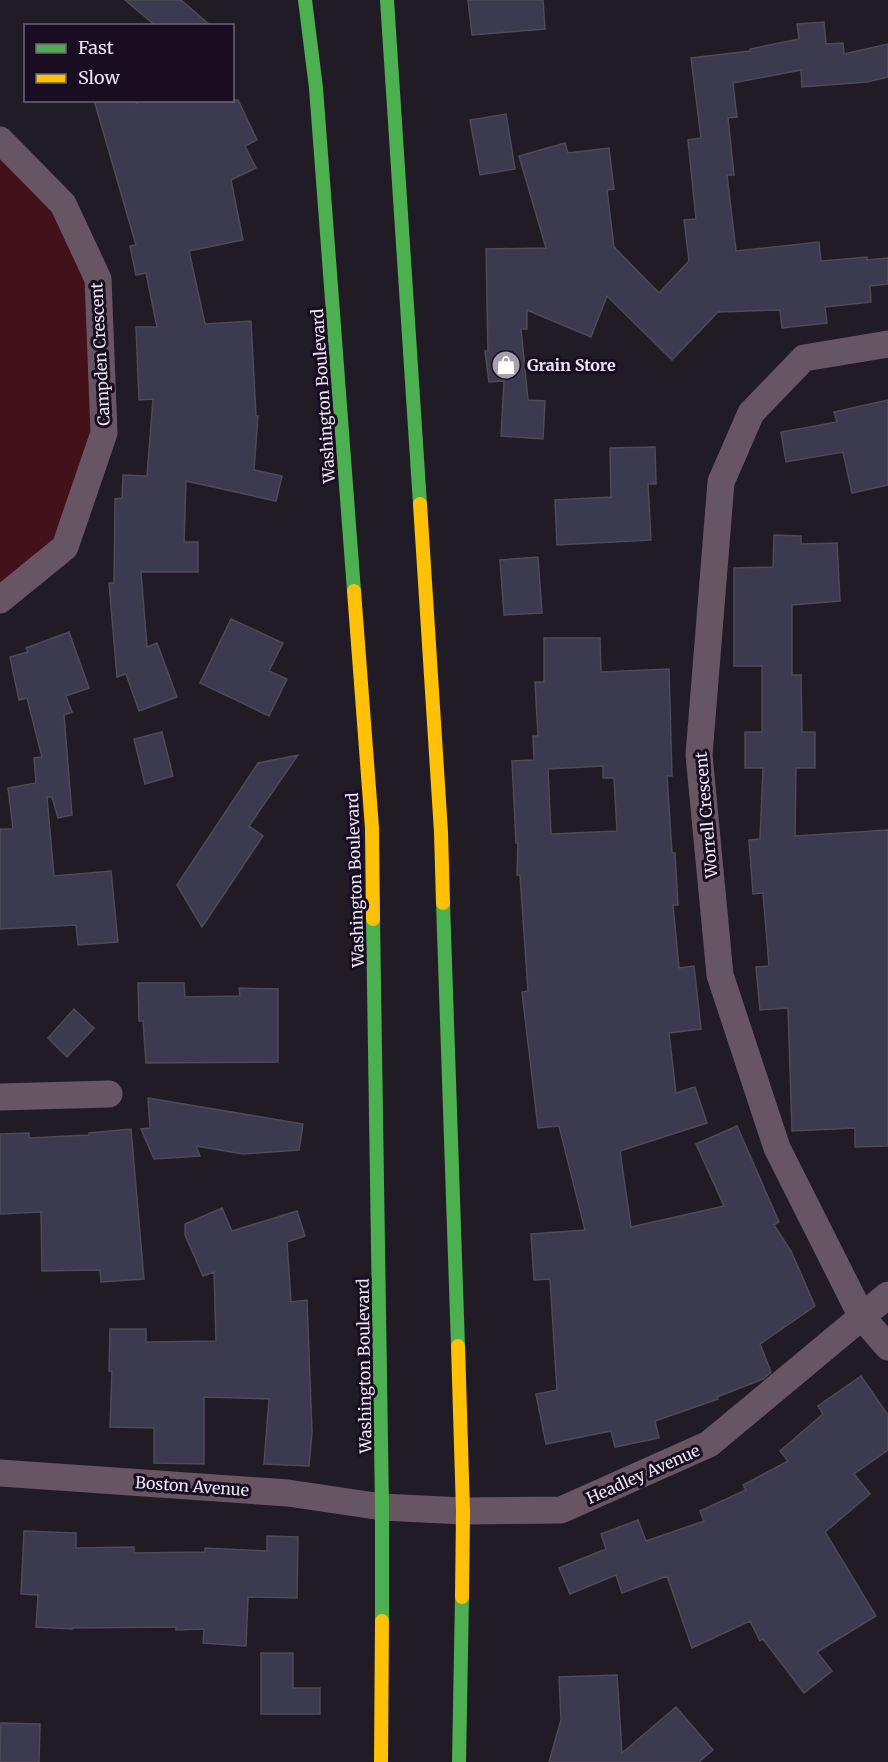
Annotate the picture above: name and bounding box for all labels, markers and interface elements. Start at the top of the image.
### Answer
legend [24,24,234,102]
text: Fast [78,36,114,59]
text: Slow [78,66,121,89]
street label: Campden Crescent [86,281,114,426]
street label: Washington Boulevard [307,308,339,485]
shop icon: Grain Store [490,349,522,381]
place label: Grain Store [527,355,616,375]
street label: Worrell Crescent [690,750,722,880]
street label: Washington Boulevard [342,792,368,969]
street label: Washington Boulevard [352,1278,376,1455]
street label: Headley Avenue [583,1440,703,1508]
street label: Boston Avenue [134,1472,250,1500]

